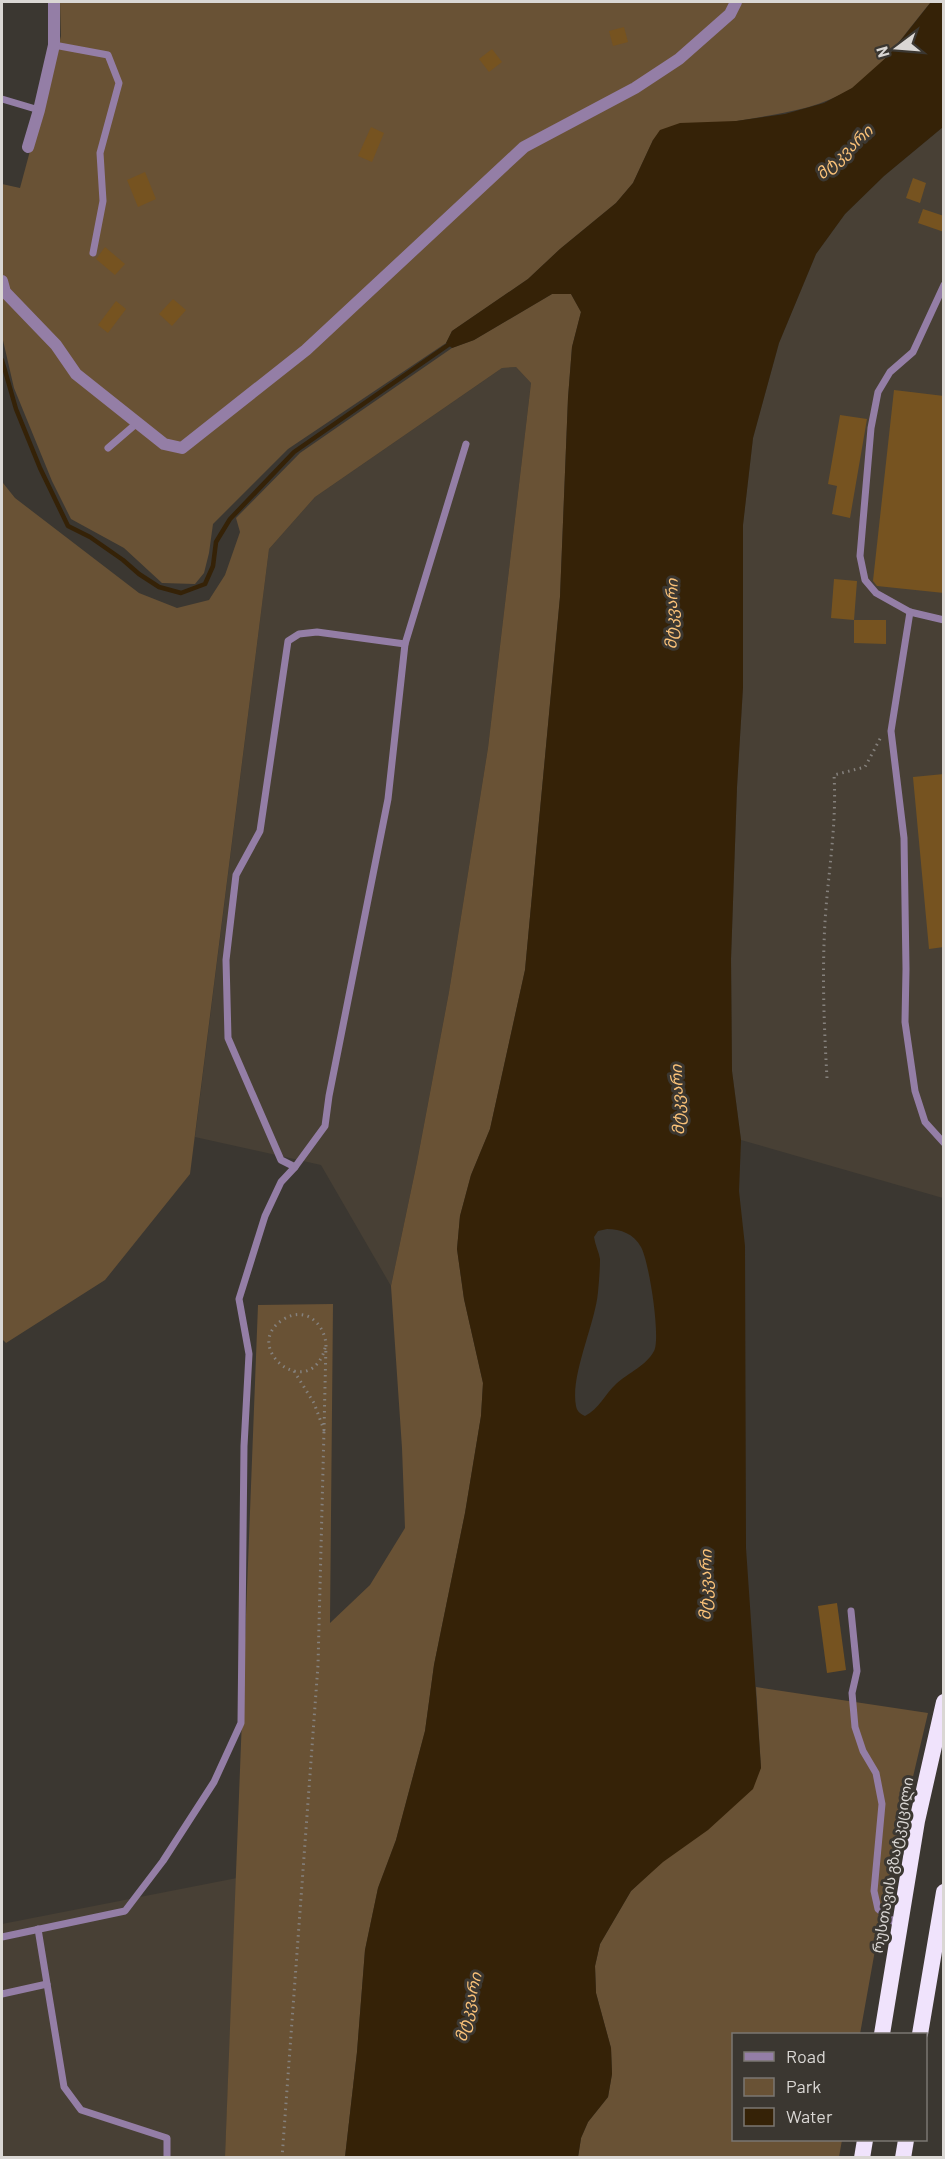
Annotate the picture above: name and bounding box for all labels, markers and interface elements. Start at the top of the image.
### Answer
north arrow [867,18,927,78]
text: N [872,45,893,60]
water label: მტკვარი [811,120,877,183]
water label: მტკვარი [660,578,682,649]
water label: მტკვარი [666,1064,688,1136]
water label: მტკვარი [694,1549,716,1620]
street label: რუსთავის გზატკეცილი [868,1775,917,1954]
water label: მტკვარი [450,1970,486,2044]
legend [732,2033,927,2141]
text: Road [786,2045,826,2067]
text: Park [786,2075,821,2097]
text: Water [786,2105,833,2127]

